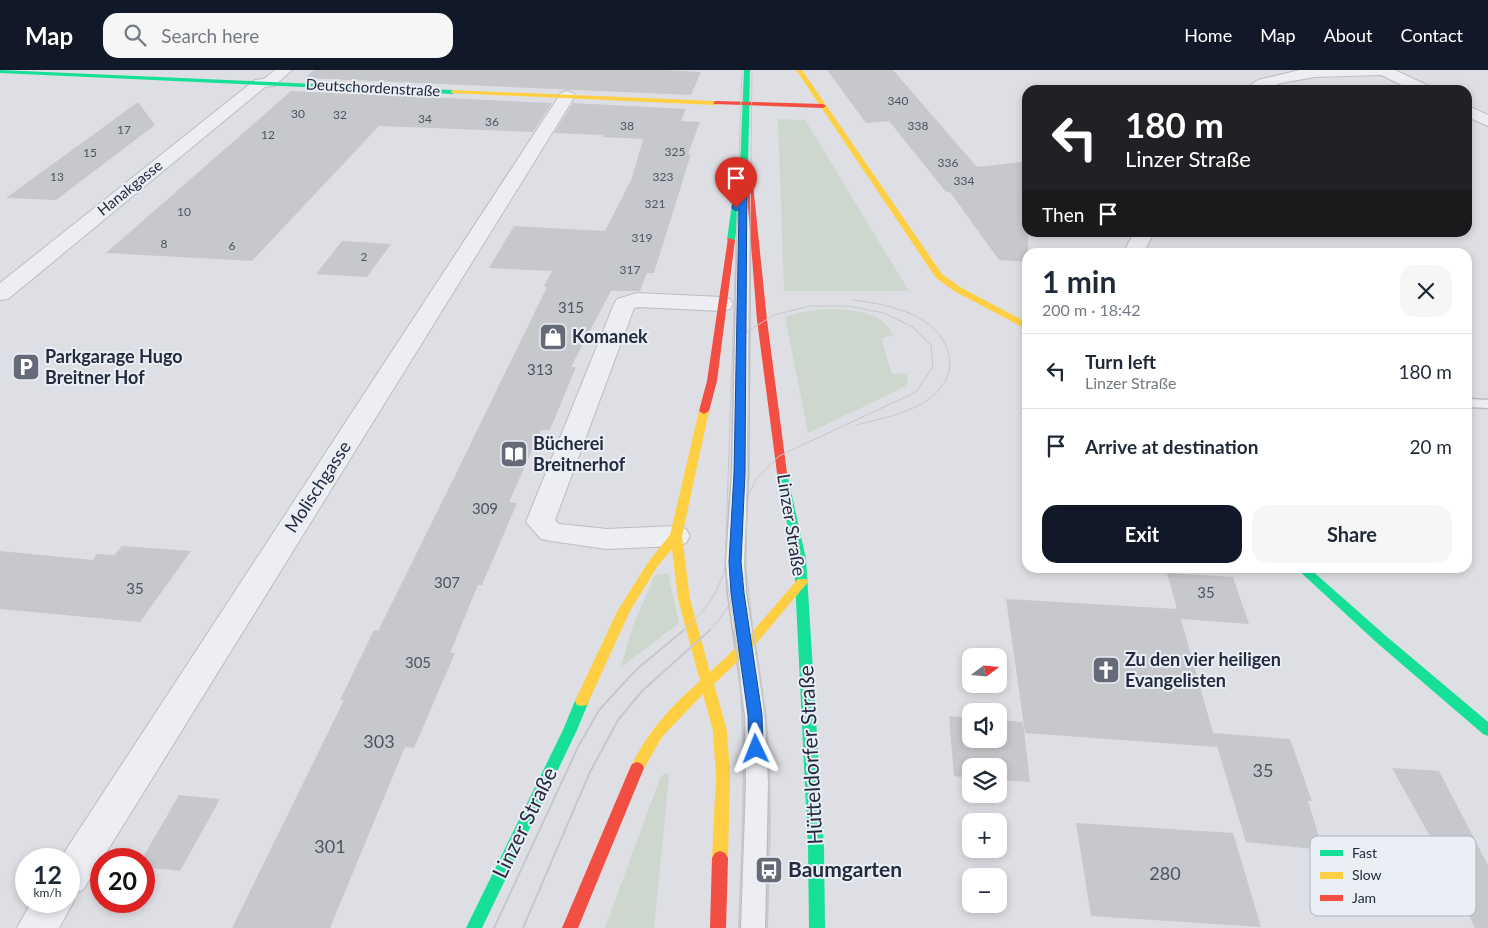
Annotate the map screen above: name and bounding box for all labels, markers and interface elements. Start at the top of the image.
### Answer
search box [103,13,453,58]
text: Map [25,21,73,50]
icon: search [121,21,149,49]
text: Search here [161,24,259,47]
text: Home [1184,24,1232,46]
text: Map [1260,24,1296,46]
text: About [1324,24,1373,46]
text: Contact [1401,24,1463,46]
street label: Deutschordenstraße [305,74,441,100]
house number: 340 [888,93,908,108]
text: 180 m [1125,103,1224,145]
icon: left [1042,105,1107,170]
house number: 30 [291,106,305,121]
house number: 32 [333,107,347,122]
house number: 34 [418,111,432,126]
house number: 36 [485,114,499,129]
house number: 38 [620,118,634,133]
house number: 338 [908,118,928,133]
house number: 17 [117,122,131,137]
house number: 12 [261,127,275,142]
house number: 325 [665,144,685,159]
house number: 15 [83,145,97,160]
text: Linzer Straße [1125,145,1251,172]
house number: 336 [938,155,958,170]
street label: Hanakgasse [93,156,166,219]
pin [715,157,757,208]
icon: arrive [722,164,750,192]
house number: 13 [50,169,64,184]
house number: 323 [653,169,673,184]
house number: 334 [954,173,974,188]
house number: 321 [645,196,665,211]
icon: arrive [1094,200,1122,228]
text: Then [1042,203,1084,226]
house number: 10 [177,204,191,219]
house number: 319 [632,230,652,245]
house number: 8 [161,236,168,251]
house number: 6 [229,238,236,253]
house number: 2 [361,249,368,264]
house number: 317 [620,262,640,277]
text: 1 min [1042,263,1116,299]
button: close [1400,265,1452,317]
house number: 315 [558,298,584,316]
text: 200 m · 18:42 [1042,300,1141,319]
shop icon: Komanek [538,322,568,352]
place label: Komanek [572,325,648,347]
place label: Parkgarage Hugo Breitner Hof [45,345,183,388]
text: Turn left [1085,350,1156,373]
parking icon: Parkgarage Hugo Breitner Hof [11,352,41,382]
icon: left [1042,357,1070,385]
house number: 313 [527,360,553,378]
text: 180 m [1398,360,1452,383]
text: Linzer Straße [1085,373,1177,392]
place label: Bücherei Breitnerhof [533,432,626,475]
icon: arrive [1042,432,1070,460]
text: Arrive at destination [1085,435,1258,458]
text: 20 m [1409,435,1452,458]
street label: Molischgasse [279,436,355,536]
library icon: Bücherei Breitnerhof [499,439,529,469]
street label: Linzer Straße [773,472,811,577]
house number: 309 [472,499,498,517]
button: Exit [1042,505,1242,563]
button: Share [1252,505,1452,563]
house number: 307 [434,573,460,591]
house number: 35 [126,579,144,597]
house number: 35 [1197,583,1215,601]
north arrow [962,648,1008,692]
map controls [962,648,1007,913]
place label: Zu den vier heiligen Evangelisten [1125,648,1281,691]
house number: 305 [405,653,431,671]
church icon: Zu den vier heiligen Evangelisten [1091,655,1121,685]
street label: Hütteldorfer Straße [792,665,827,845]
button: sound [962,703,1007,748]
position arrow [729,722,781,774]
house number: 303 [363,730,395,752]
button: layers [962,758,1007,803]
house number: 35 [1253,759,1273,781]
street label: Linzer Straße [486,763,561,882]
button: + [962,813,1007,858]
house number: 301 [314,835,346,857]
legend [1310,836,1476,916]
text: Fast [1352,844,1377,861]
speed limit sign: 20 [90,848,155,913]
bus stop icon: Baumgarten [754,855,784,885]
place label: Baumgarten [788,856,902,881]
text: 12 [33,859,62,889]
house number: 280 [1149,862,1181,884]
text: Slow [1352,866,1382,883]
button: − [962,868,1007,913]
text: km/h [33,885,62,900]
text: Jam [1352,889,1376,906]

